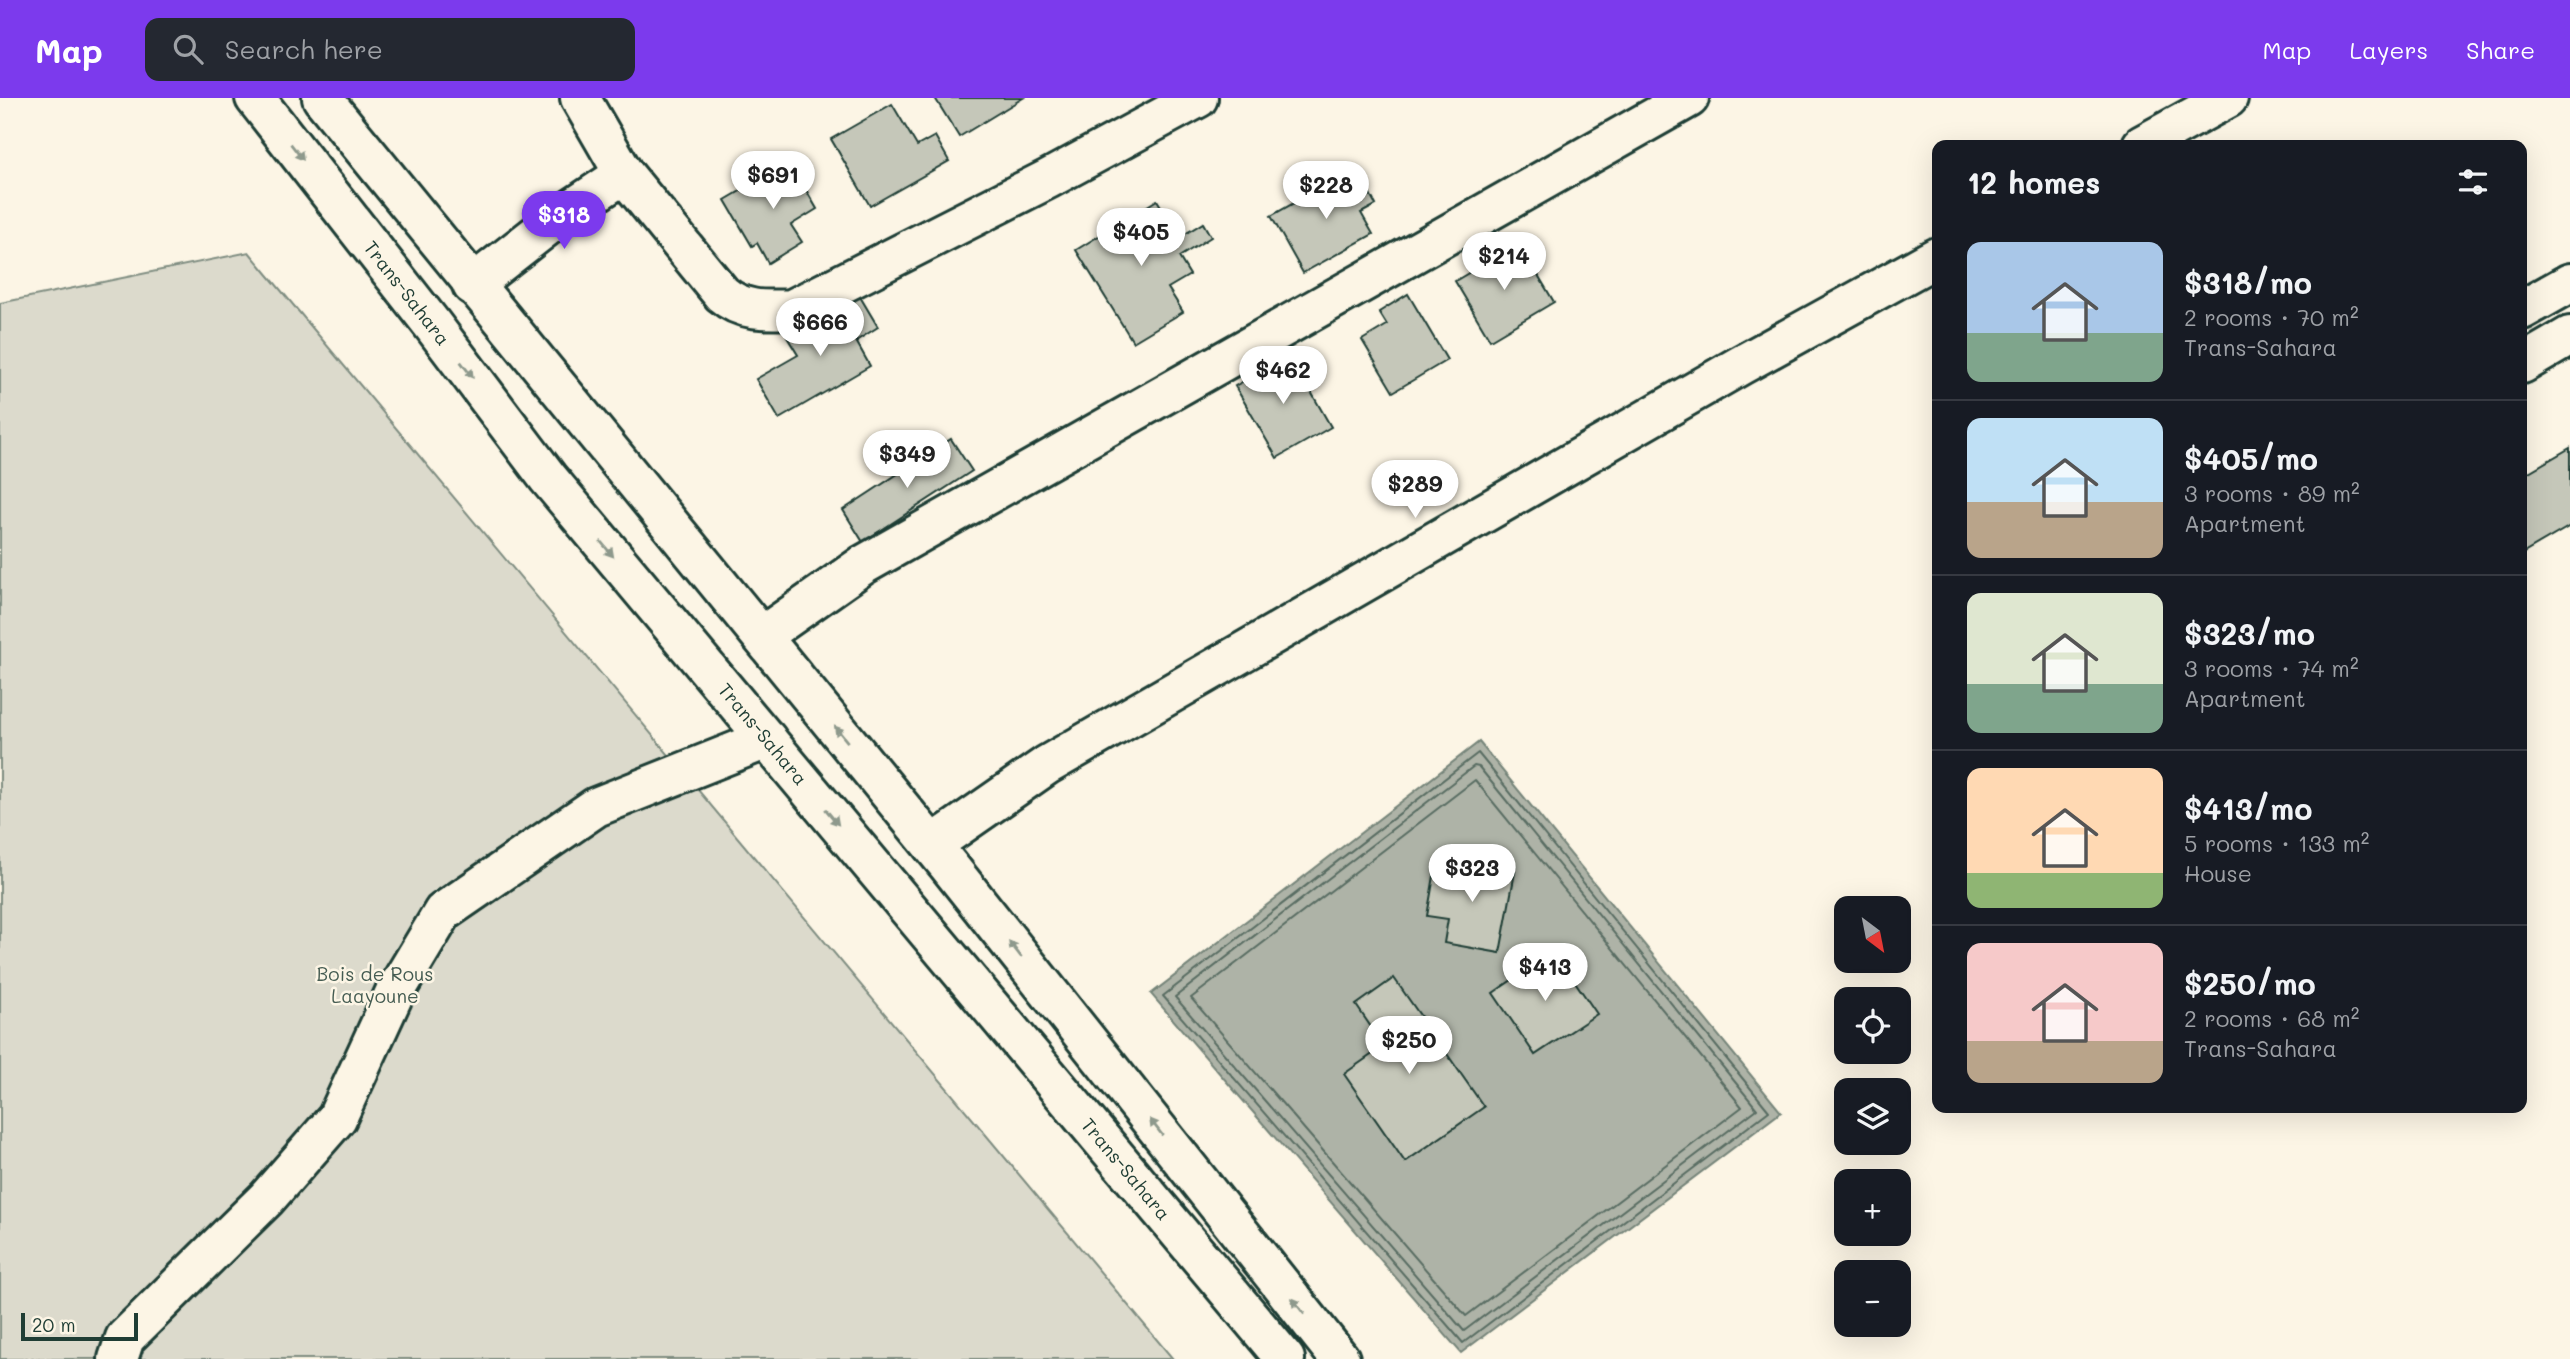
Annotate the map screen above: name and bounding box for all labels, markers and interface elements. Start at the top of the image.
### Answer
search box [145,18,635,81]
text: Map [35,28,103,71]
icon: search [169,30,207,68]
text: Search here [225,32,383,66]
text: Map [2263,34,2311,65]
text: Layers [2349,34,2428,65]
text: Share [2466,34,2535,65]
one-way arrow [289,142,304,160]
pin: $691 [732,152,814,211]
text: $691 [747,159,799,189]
pin: $228 [1285,162,1367,221]
text: 12 homes [1967,162,2100,202]
icon: filters [2454,163,2492,201]
text: $228 [1299,169,1353,199]
pin: $318 [523,192,605,251]
text: $318 [538,199,590,229]
pin: $405 [1100,208,1182,268]
text: $405 [1112,216,1170,246]
pin: $214 [1463,232,1545,292]
street label: Trans-Sahara [359,235,456,350]
text: $214 [1478,240,1530,270]
text: $318/mo [2184,262,2312,302]
icon: home [2023,270,2107,354]
pin: $666 [779,299,861,358]
text: 2 rooms · 70 m² [2184,302,2359,332]
text: $666 [792,306,848,336]
text: Trans-Sahara [2184,332,2337,362]
pin: $462 [1242,346,1324,406]
text: $462 [1255,354,1311,384]
one-way arrow [459,360,474,378]
pin: $349 [866,430,948,490]
text: $349 [879,438,935,468]
text: $405/mo [2184,438,2318,478]
icon: home [2023,446,2107,530]
pin: $289 [1374,460,1456,520]
text: $289 [1387,468,1443,498]
text: 3 rooms · 89 m² [2184,478,2360,508]
text: Apartment [2184,508,2306,538]
one-way arrow [599,540,614,557]
text: $323/mo [2184,613,2315,653]
icon: home [2023,621,2107,705]
text: 3 rooms · 74 m² [2184,653,2359,683]
street label: Trans-Sahara [713,677,814,790]
text: Apartment [2184,683,2306,713]
one-way arrow [834,725,849,743]
text: $413/mo [2184,788,2312,828]
icon: home [2023,796,2107,880]
one-way arrow [824,808,839,825]
text: 5 rooms · 133 m² [2184,828,2369,858]
pin: $323 [1431,844,1513,904]
text: $323 [1445,852,1499,882]
text: House [2184,858,2252,888]
north arrow [1834,896,1911,973]
map controls [1834,896,1911,1337]
one-way arrow [1008,941,1023,958]
pin: $413 [1504,944,1586,1003]
text: $413 [1519,951,1571,981]
park label: Bois de Rous Laayoune [316,961,434,1008]
text: $250/mo [2184,963,2316,1003]
icon: home [2023,971,2107,1055]
button: locate [1834,987,1911,1064]
text: 2 rooms · 68 m² [2184,1003,2359,1033]
pin: $250 [1368,1016,1450,1076]
text: $250 [1381,1024,1437,1054]
text: Trans-Sahara [2184,1033,2337,1063]
button: layers [1834,1078,1911,1155]
street label: Trans-Sahara [1076,1112,1177,1225]
one-way arrow [1149,1119,1164,1137]
button: + [1834,1169,1911,1246]
button: − [1834,1260,1911,1337]
one-way arrow [1290,1297,1305,1315]
scale bar [21,1310,138,1342]
text: 20 m [32,1312,76,1337]

